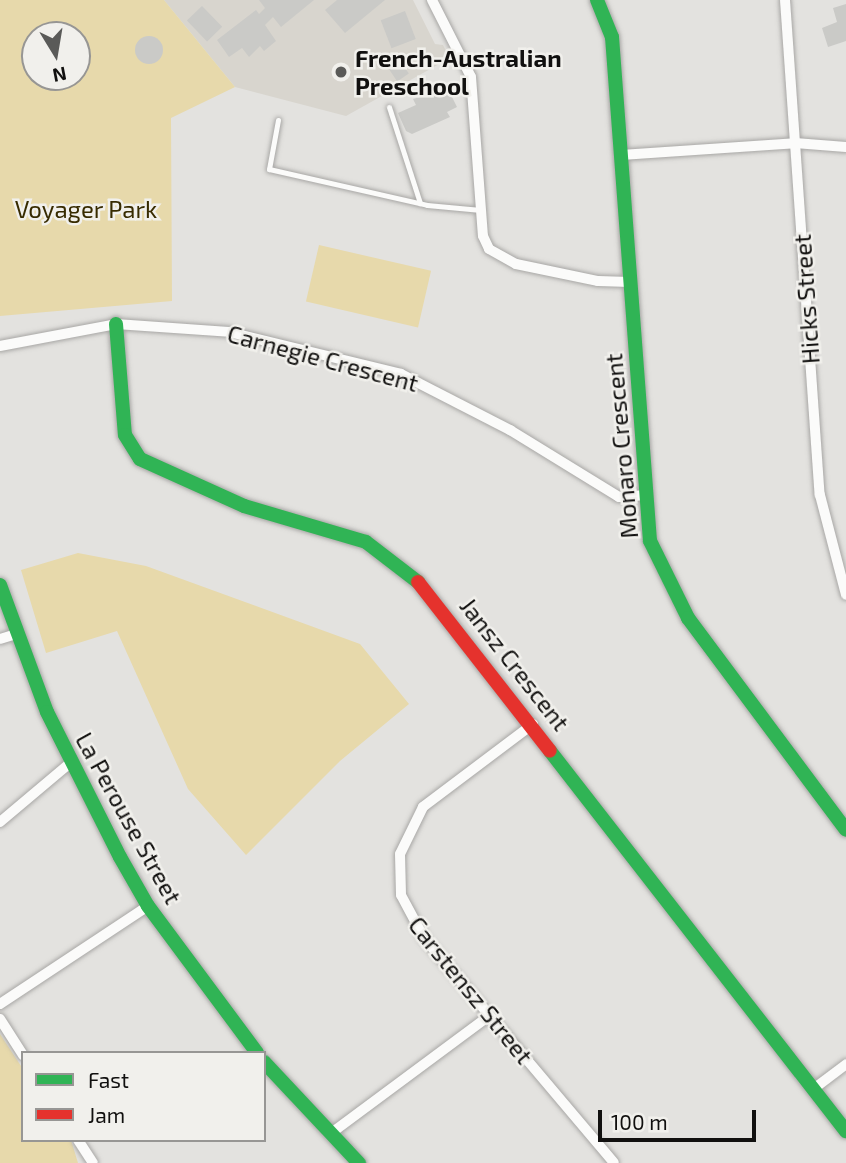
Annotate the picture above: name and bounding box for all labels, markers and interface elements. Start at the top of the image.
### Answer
north arrow [21,21,91,91]
place label: French-Australian Preschool [355,44,562,100]
text: N [51,63,69,88]
marker: French-Australian Preschool [333,64,349,80]
park label: Voyager Park [14,195,158,223]
street label: Hicks Street [787,233,825,365]
street label: Carnegie Crescent [224,319,422,397]
street label: Monaro Crescent [599,352,643,540]
street label: Jansz Crescent [454,592,576,736]
street label: La Perouse Street [70,727,188,909]
street label: Carstensz Street [403,911,539,1069]
legend [21,1051,266,1142]
text: Fast [88,1067,129,1092]
scale bar [601,1096,758,1140]
text: Jam [88,1102,125,1127]
text: 100 m [611,1109,668,1134]

